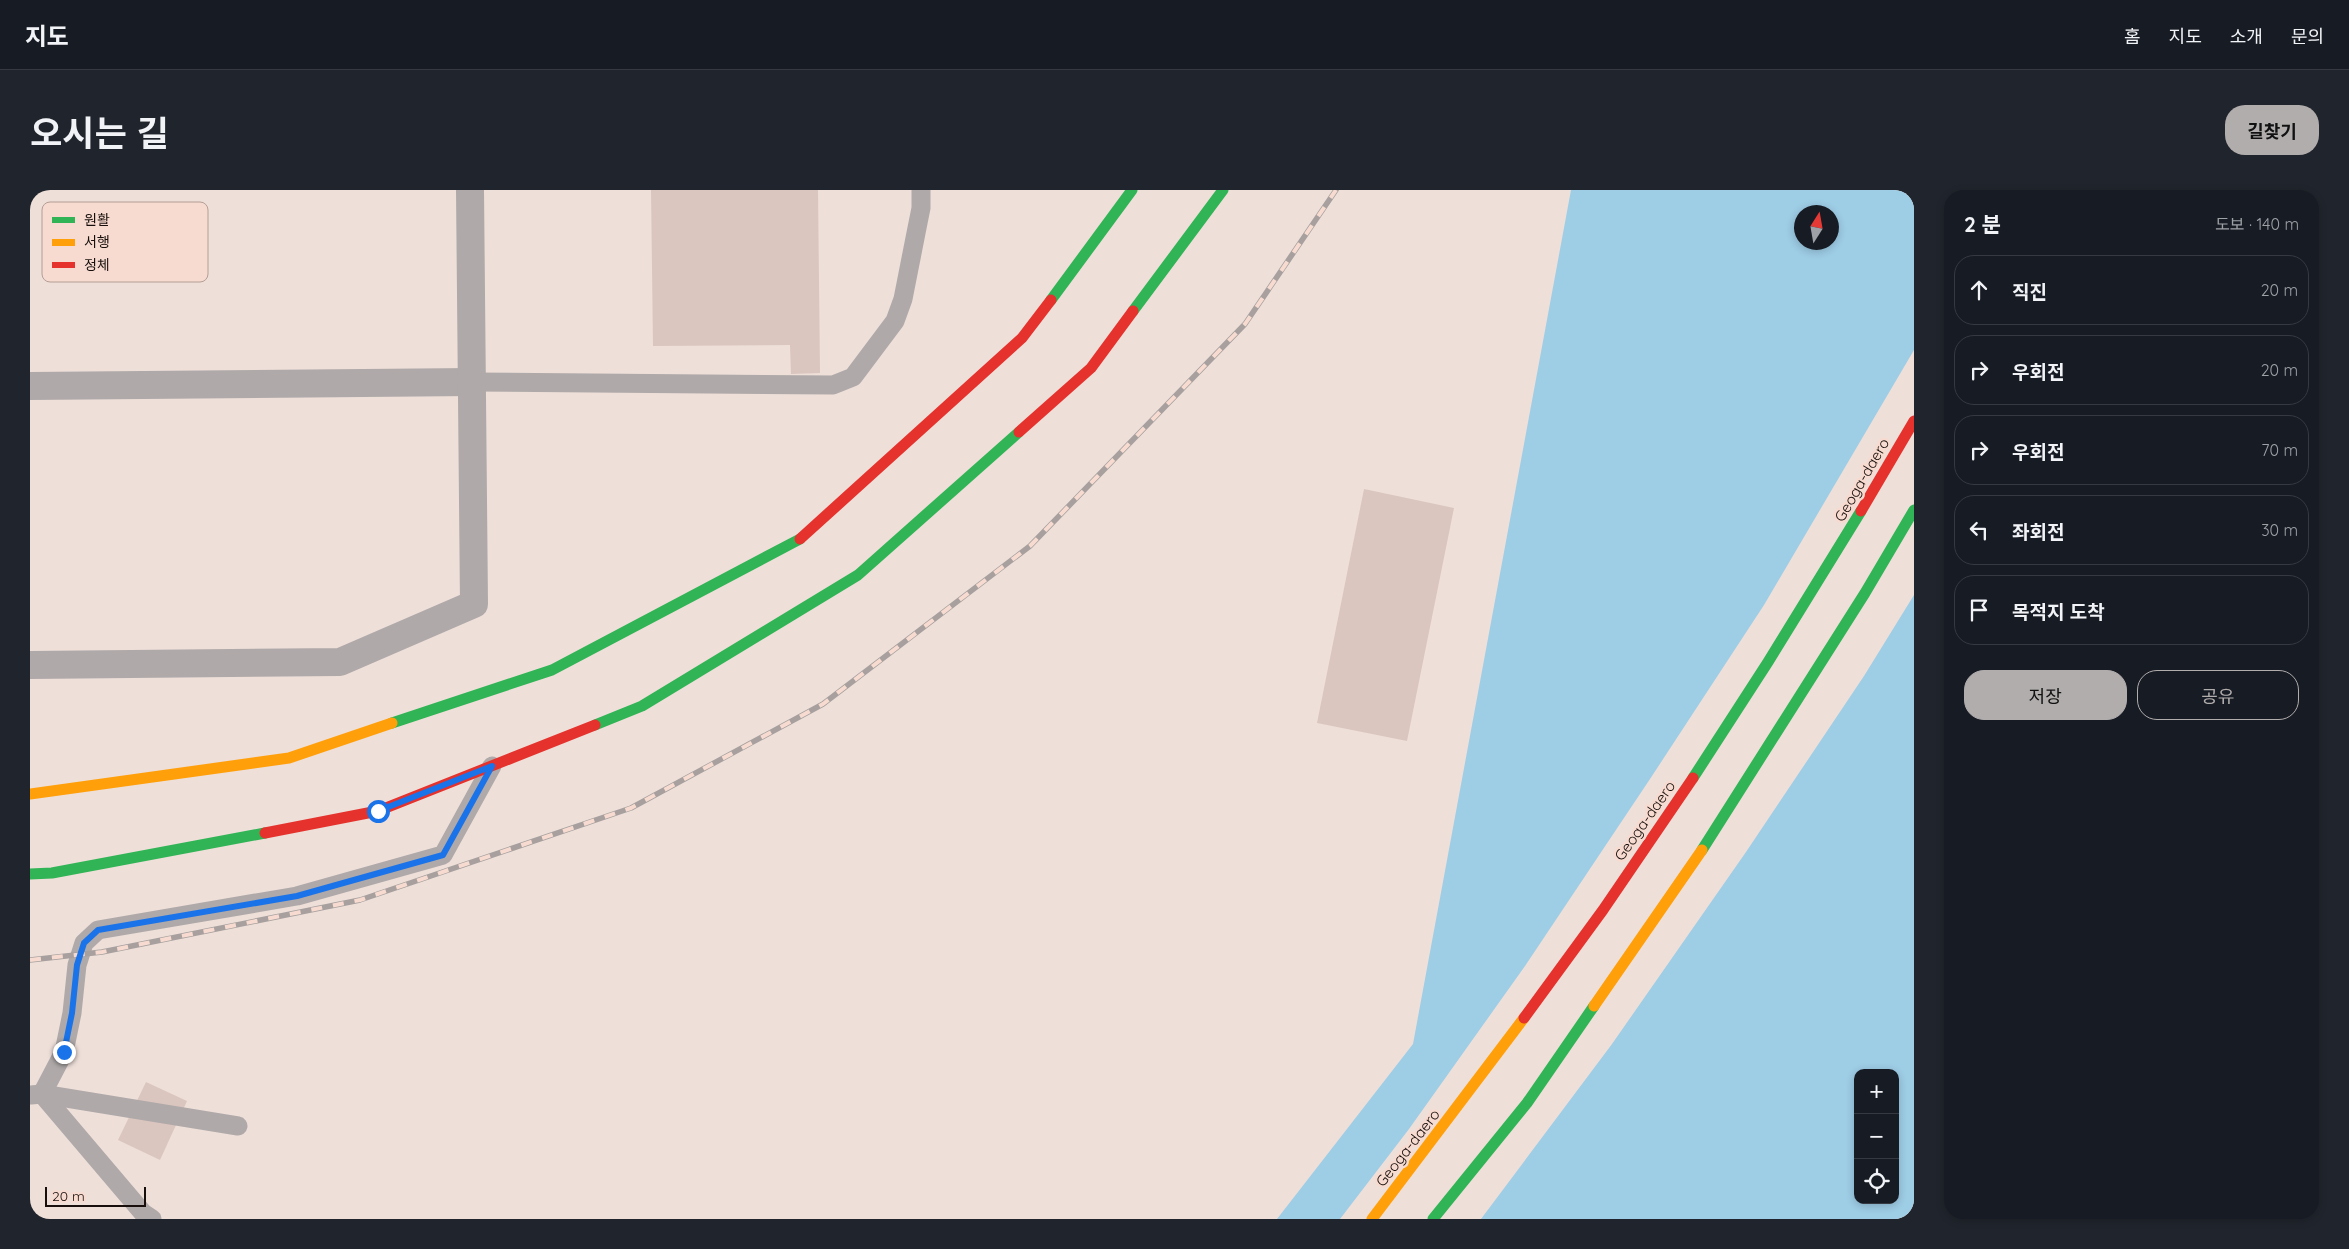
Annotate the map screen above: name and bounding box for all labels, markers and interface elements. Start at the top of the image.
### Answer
text: 지도 [25,21,69,51]
text: 홈 [2124,25,2141,48]
text: 지도 [2169,25,2202,48]
text: 소개 [2230,25,2263,48]
text: 문의 [2291,25,2324,48]
button: 길찾기 [2225,105,2319,155]
text: 오시는 길 [30,111,169,155]
legend [42,202,208,282]
north arrow [1794,205,1839,250]
text: 원활 [84,211,110,229]
text: 2 분 [1964,211,2001,237]
text: 도보 · 140 m [2215,214,2299,234]
text: 서행 [84,233,110,251]
text: 정체 [84,256,110,274]
icon: ahead [1965,276,1993,304]
text: 직진 [2012,280,2047,304]
text: 20 m [2261,280,2298,300]
icon: right [1965,356,1993,384]
text: 우회전 [2012,360,2064,384]
text: 20 m [2261,360,2298,380]
street label: Geoga-daero [1830,435,1893,525]
icon: right [1965,436,1993,464]
text: 우회전 [2012,440,2064,464]
text: 70 m [2261,440,2298,460]
icon: left [1965,516,1993,544]
text: 좌회전 [2012,520,2064,544]
text: 30 m [2261,520,2298,540]
icon: arrive [1965,596,1993,624]
text: 목적지 도착 [2012,600,2105,624]
button: 저장 [1964,670,2127,720]
button: 공유 [2137,670,2299,720]
street label: Geoga-daero [1610,777,1679,864]
route start [367,800,390,823]
route end [53,1041,76,1064]
map controls [1854,1069,1899,1204]
button: + [1854,1069,1899,1114]
street label: Geoga-daero [1371,1105,1444,1190]
button: − [1854,1114,1899,1159]
button: locate [1854,1159,1899,1204]
scale bar [45,1184,146,1207]
text: 20 m [52,1187,85,1205]

